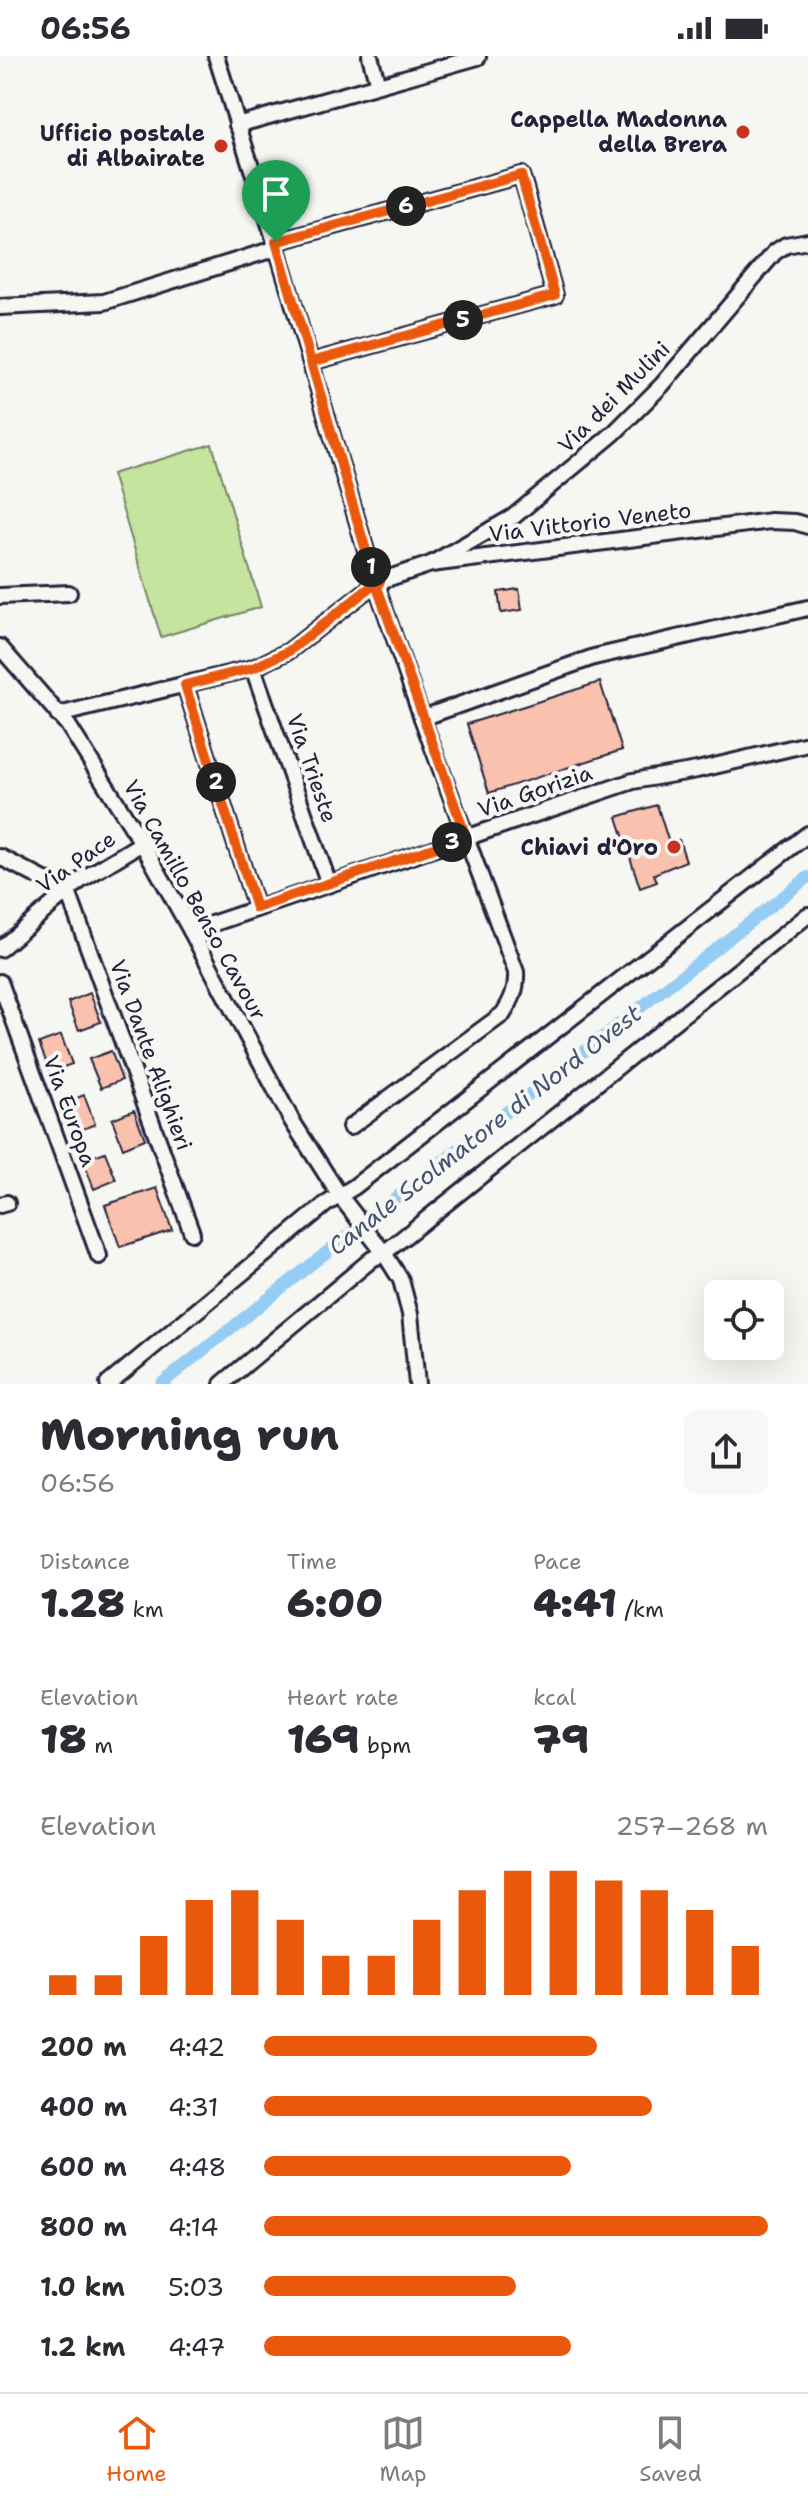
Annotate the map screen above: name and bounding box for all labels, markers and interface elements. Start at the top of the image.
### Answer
text: 06:56 [40,8,131,49]
place label: Cappella Madonna della Brera [510,105,727,159]
place label: Ufficio postale di Albairate [40,119,205,173]
marker: Cappella Madonna della Brera [734,123,752,141]
marker: Ufficio postale di Albairate [212,137,230,155]
pin [242,160,310,242]
icon: arrive [254,172,298,216]
pin: 6 [386,186,426,226]
text: 6 [398,191,414,220]
pin: 5 [443,300,483,340]
text: 5 [456,305,470,334]
street label: Via dei Mulini [552,335,676,459]
street label: Via Vittorio Veneto [487,495,693,549]
pin: 1 [351,547,391,587]
text: 1 [366,552,376,581]
street label: Via Trieste [280,710,344,826]
street label: Via Gorizia [474,758,596,824]
pin: 2 [196,762,236,802]
text: 2 [208,767,224,796]
street label: Via Camillo Benso Cavour [117,774,273,1026]
pin: 3 [432,822,472,862]
street label: Via Pace [31,824,121,900]
text: 3 [444,827,460,856]
place label: Chiavi d'Oro [521,833,658,862]
marker: Chiavi d'Oro [665,838,683,856]
street label: Via Dante Alighieri [103,956,199,1154]
water label: Canale Scolmatore di Nord Ovest [322,997,649,1262]
street label: Via Europa [37,1052,104,1171]
map controls [704,1280,784,1360]
button: locate [704,1280,784,1360]
text: Morning run [40,1405,339,1464]
button: share [684,1410,768,1494]
text: 06:56 [40,1465,115,1500]
text: Distance [40,1547,130,1576]
text: Time [287,1547,337,1576]
text: Pace [533,1547,582,1576]
text: 1.28 [40,1576,125,1630]
text: 6:00 [287,1576,383,1630]
text: 4:41 [533,1576,617,1630]
text: km [125,1595,164,1624]
text: /km [617,1595,664,1624]
text: Elevation [40,1683,138,1712]
text: Heart rate [287,1683,399,1712]
text: kcal [533,1683,576,1712]
text: 18 [40,1712,87,1766]
text: 169 [287,1712,359,1766]
text: 79 [533,1712,589,1766]
text: m [87,1731,113,1760]
text: bpm [359,1731,411,1760]
text: Elevation [40,1808,156,1843]
text: 257–268 m [616,1808,768,1843]
text: 200 m [40,2029,127,2064]
text: 4:42 [168,2029,225,2064]
text: 400 m [40,2089,127,2124]
text: 4:31 [168,2089,219,2124]
text: 600 m [40,2149,127,2184]
text: 4:48 [168,2149,227,2184]
text: 800 m [40,2209,127,2244]
text: 4:14 [168,2209,218,2244]
text: 1.0 km [40,2269,125,2304]
text: 5:03 [168,2269,224,2304]
text: 1.2 km [40,2329,125,2364]
text: 4:47 [168,2329,225,2364]
tab: Home [106,2411,167,2488]
tab: Map [379,2411,427,2488]
tab: Saved [639,2411,702,2488]

